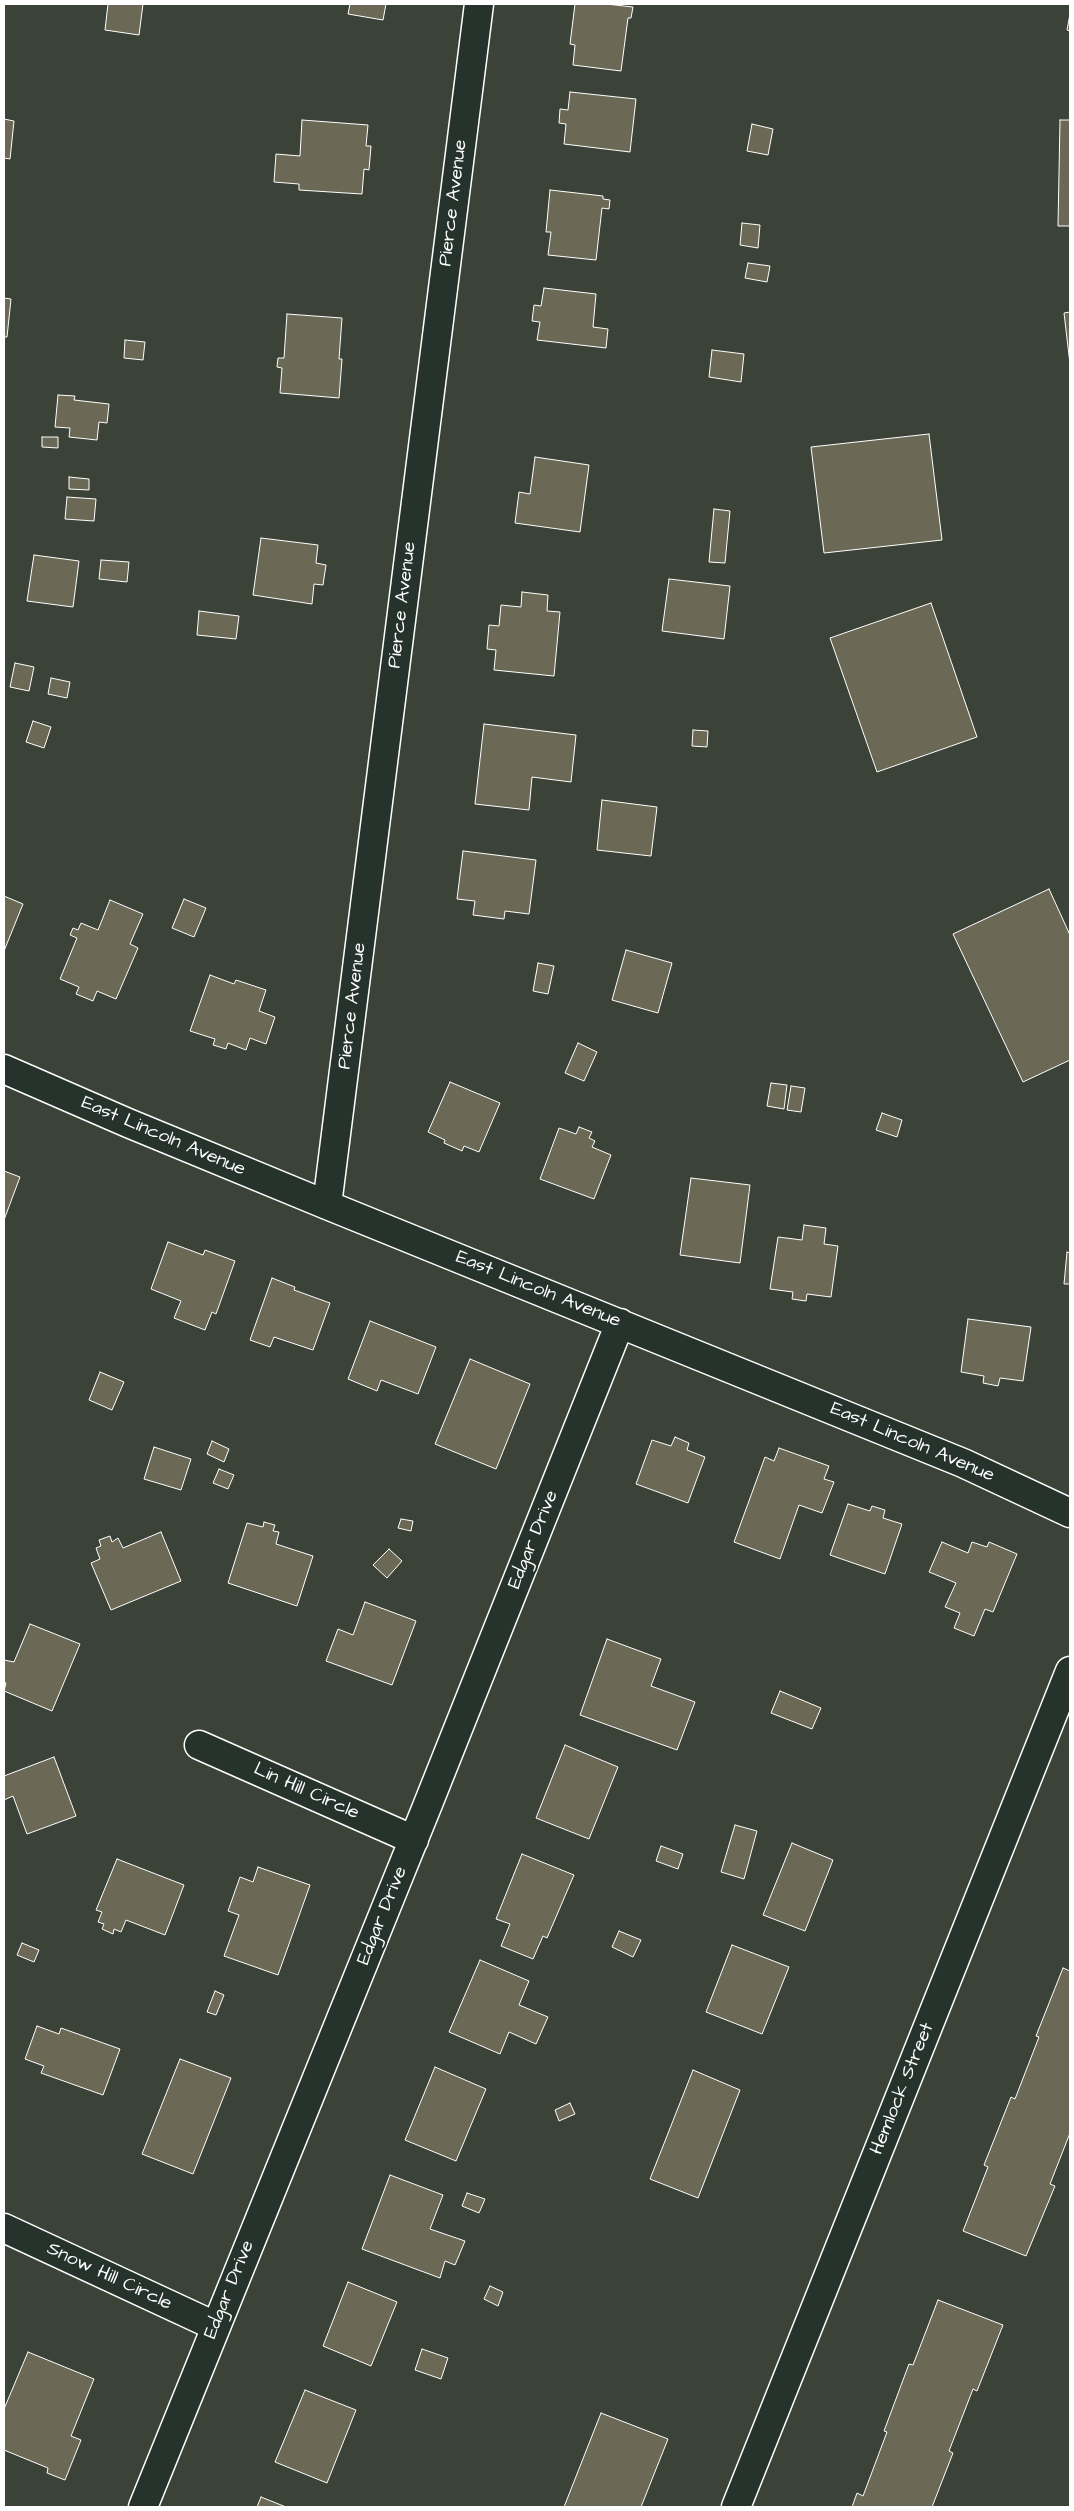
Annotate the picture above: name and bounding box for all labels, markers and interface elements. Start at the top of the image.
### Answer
street label: Pierce Avenue [435,138,473,268]
street label: Pierce Avenue [384,540,422,670]
street label: Pierce Avenue [334,941,372,1071]
street label: East Lincoln Avenue [78,1092,248,1182]
street label: East Lincoln Avenue [452,1247,624,1333]
street label: East Lincoln Avenue [827,1398,997,1488]
street label: Edgar Drive [504,1487,564,1593]
street label: Lin Hill Circle [250,1759,362,1825]
street label: Edgar Drive [353,1863,413,1969]
street label: Hemlock Street [866,2020,940,2158]
street label: Edgar Drive [200,2237,260,2343]
street label: Snow Hill Circle [43,2238,175,2316]

